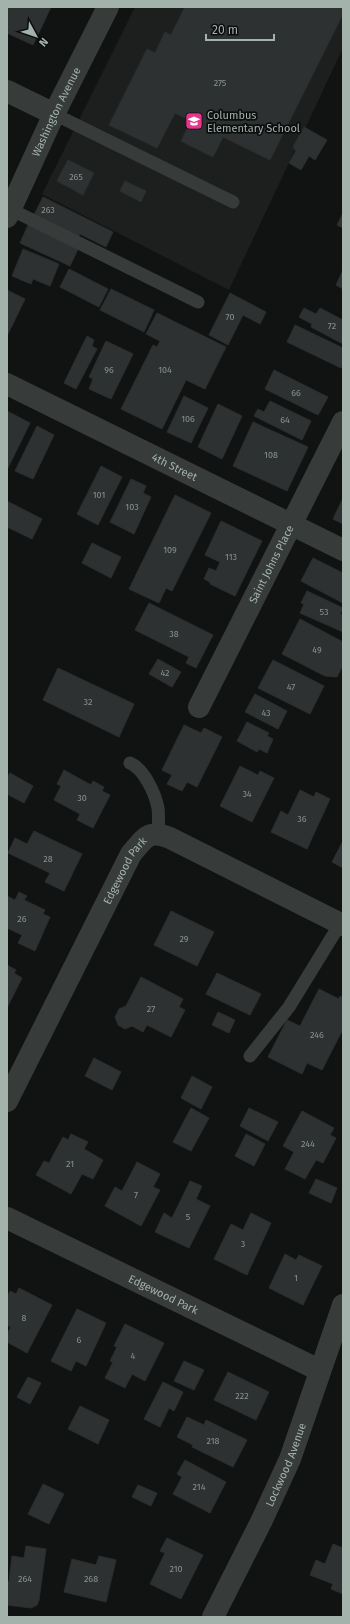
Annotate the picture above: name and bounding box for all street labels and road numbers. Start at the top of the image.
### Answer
street label: Washington Avenue [29,65,84,159]
street label: 4th Street [150,451,199,484]
street label: Saint Johns Place [246,523,297,606]
street label: Edgewood Park [101,834,150,907]
street label: Edgewood Park [126,1272,200,1317]
street label: Lockwood Avenue [263,1421,309,1509]

